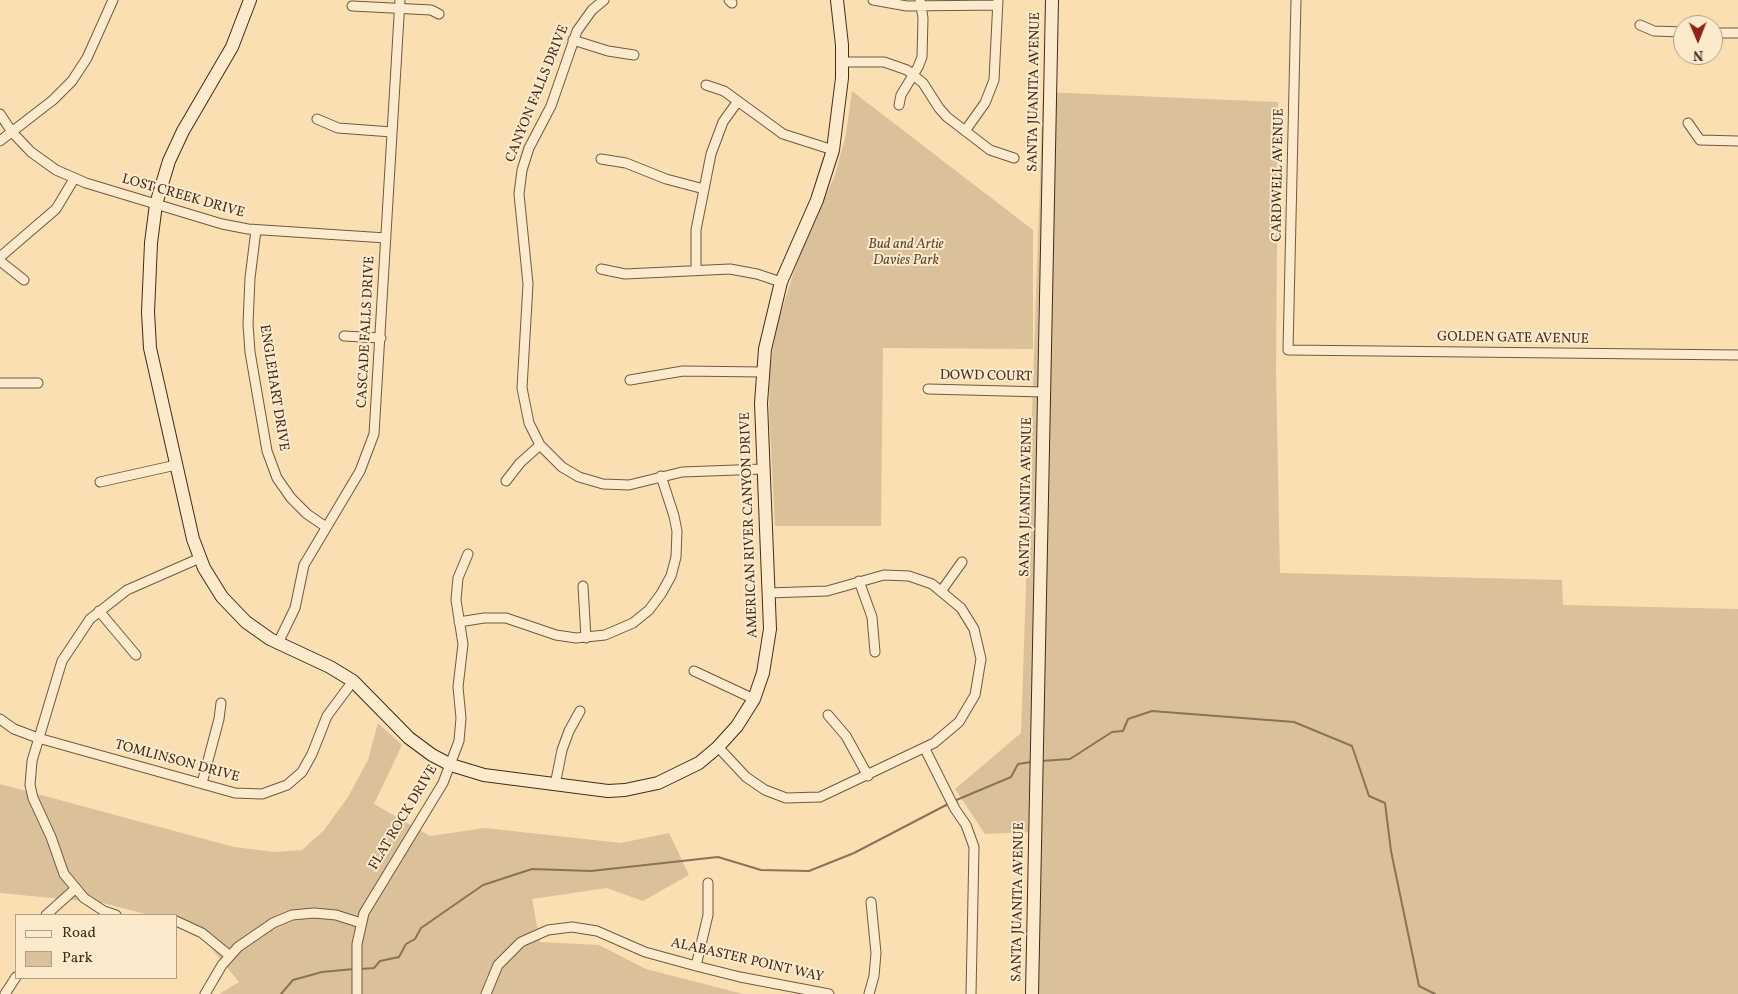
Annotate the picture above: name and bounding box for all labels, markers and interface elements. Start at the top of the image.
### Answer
street label: SANTA JUANITA AVENUE [1025,12,1045,172]
north arrow [1673,15,1723,65]
street label: CANYON FALLS DRIVE [503,23,573,165]
text: N [1693,45,1704,64]
street label: CARDWELL AVENUE [1269,108,1289,242]
street label: LOST CREEK DRIVE [120,171,246,223]
park label: Bud and Artie Davies Park [868,237,944,270]
street label: CASCADE FALLS DRIVE [355,255,379,409]
street label: ENGLEHART DRIVE [255,323,291,453]
street label: GOLDEN GATE AVENUE [1437,329,1589,349]
street label: DOWD COURT [940,368,1032,386]
street label: AMERICAN RIVER CANYON DRIVE [738,412,762,638]
street label: SANTA JUANITA AVENUE [1017,417,1037,577]
street label: TOMLINSON DRIVE [113,737,241,787]
street label: FLAT ROCK DRIVE [366,762,442,874]
street label: SANTA JUANITA AVENUE [1009,822,1029,982]
legend [15,914,178,979]
text: Road [62,923,96,944]
street label: ALABASTER POINT WAY [669,935,825,987]
text: Park [62,948,93,969]

